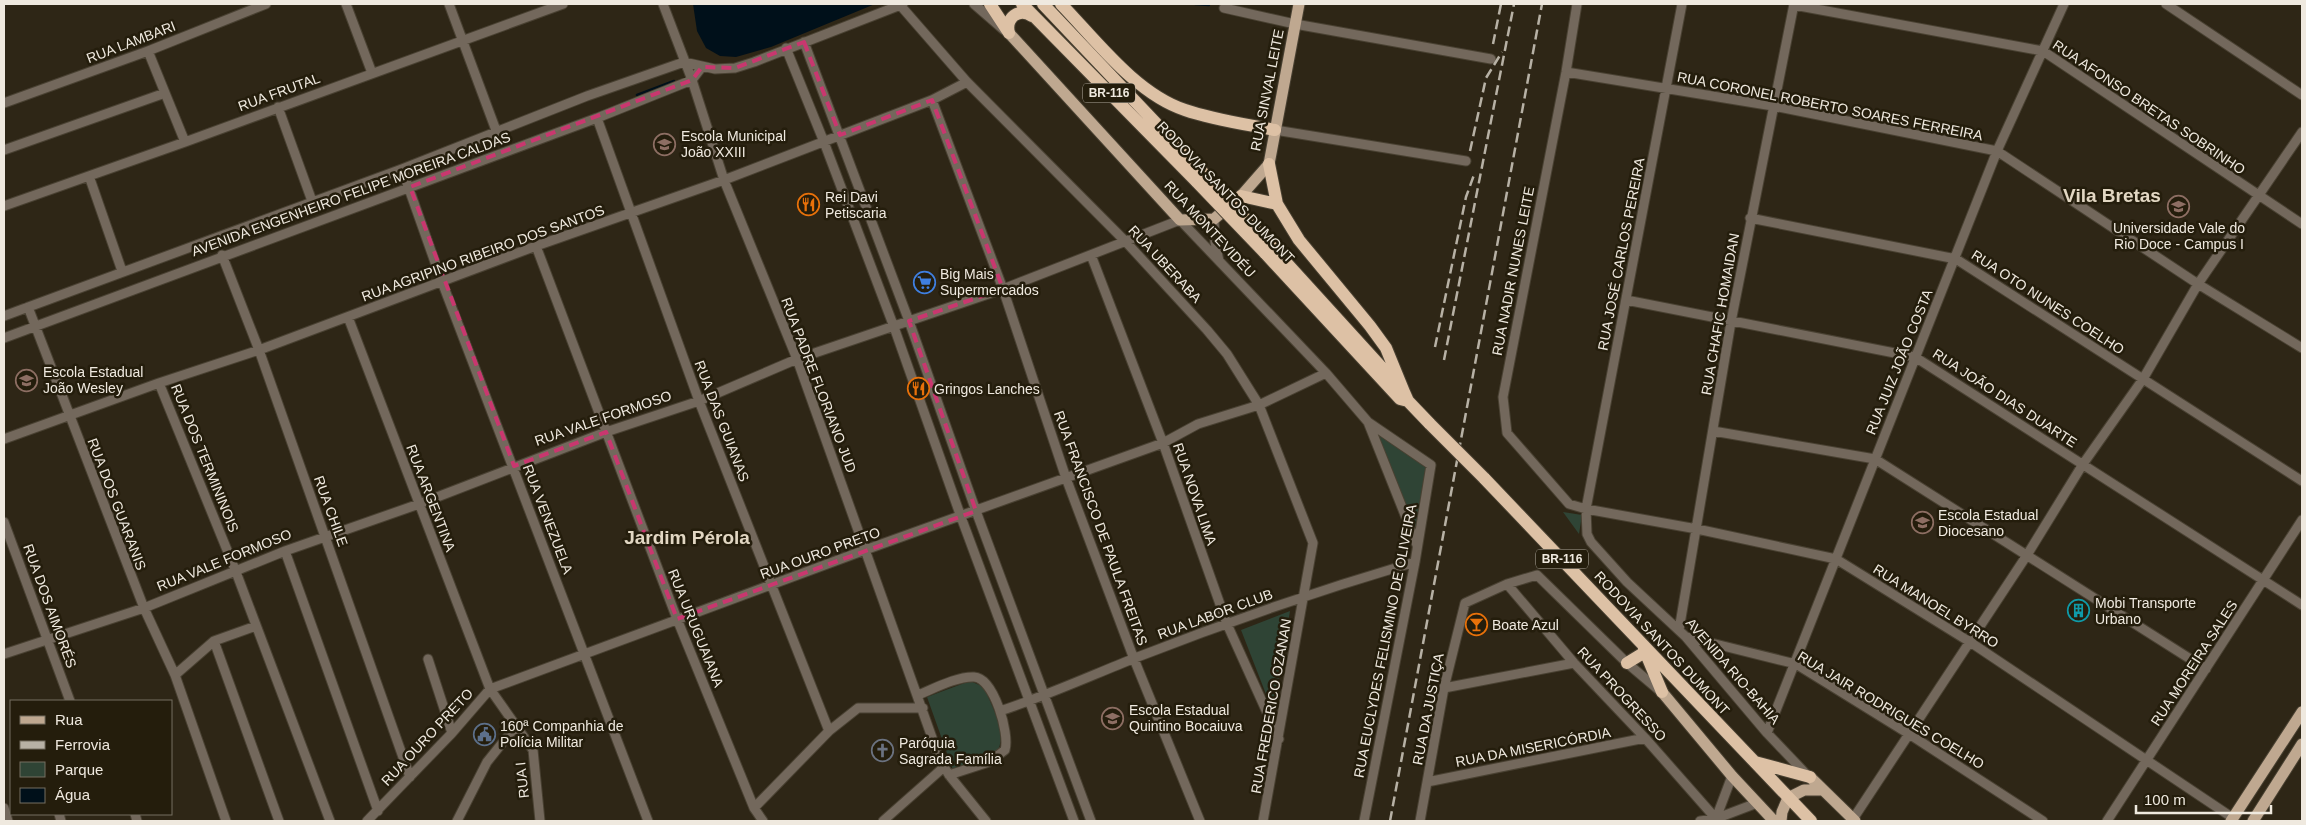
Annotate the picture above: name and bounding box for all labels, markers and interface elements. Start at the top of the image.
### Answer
street label: RUA LAMBARI [84,18,178,66]
street label: RUA SINVAL LEITE [1247,28,1287,152]
street label: RUA AFONSO BRETAS SOBRINHO [2050,36,2248,178]
street label: RUA CORONEL ROBERTO SOARES FERREIRA [1676,68,1985,144]
street label: RUA FRUTAL [236,70,322,114]
road number: BR-116 [1083,84,1135,102]
street label: RODOVIA SANTOS DUMONT [1154,118,1298,266]
place label: Escola Municipal João XXIII [681,128,786,160]
street label: AVENIDA ENGENHEIRO FELIPE MOREIRA CALDAS [189,129,513,259]
school or university icon: Escola Municipal João XXIII [653,132,677,156]
street label: RUA JOSÉ CARLOS PEREIRA [1594,156,1648,352]
street label: RUA MONTEVIDÉU [1161,177,1259,281]
street label: RUA NADIR NUNES LEITE [1489,185,1537,357]
district label: Vila Bretas [2063,185,2161,206]
place label: Rei Davi Petiscaria [825,189,887,221]
restaurant icon: Rei Davi Petiscaria [797,193,821,217]
school or university icon: Universidade Vale do Rio Doce - Campus I [2167,194,2191,218]
street label: RUA AGRIPINO RIBEIRO DOS SANTOS [359,201,607,305]
place label: Universidade Vale do Rio Doce - Campus I [2113,220,2245,252]
street label: RUA UBERABA [1125,222,1205,306]
street label: RUA CHAFIC HOMAIDAN [1698,232,1742,396]
street label: RUA OTO NUNES COELHO [1969,247,2127,357]
place label: Big Mais Supermercados [940,266,1039,298]
supermarket icon: Big Mais Supermercados [912,270,936,294]
street label: RUA JUIZ JOÃO COSTA [1862,286,1936,437]
street label: RUA PADRE FLORIANO JUD [778,295,860,475]
street label: RUA JOÃO DIAS DUARTE [1930,345,2080,451]
street label: RUA DAS GUIANAS [692,358,752,484]
place label: Escola Estadual João Wesley [43,364,143,396]
school or university icon: Escola Estadual João Wesley [15,368,39,392]
restaurant icon: Gringos Lanches [906,377,930,401]
place label: Gringos Lanches [934,381,1040,397]
street label: RUA DOS TERMININOIS [168,382,242,534]
street label: RUA VALE FORMOSO [532,387,674,449]
street label: RUA FRANCISCO DE PAULA FREITAS [1051,409,1151,647]
street label: RUA DOS GUARANIS [84,436,150,572]
street label: RUA NOVA LIMA [1170,441,1220,548]
street label: RUA ARGENTINA [403,442,459,554]
street label: RUA VENEZUELA [520,462,576,577]
street label: RUA CHILE [311,474,351,548]
street label: RUA EUCLYDES FELISMINO DE OLIVEIRA [1351,502,1420,779]
place label: Escola Estadual Diocesano [1938,507,2038,539]
school or university icon: Escola Estadual Diocesano [1910,511,1934,535]
street label: RUA OURO PRETO [758,524,882,582]
street label: RUA VALE FORMOSO [154,526,294,594]
district label: Jardim Pérola [624,527,750,548]
street label: RUA DOS AIMORÉS [20,542,80,670]
road number: BR-116 [1536,550,1588,568]
street label: RUA MANOEL BYRRO [1870,561,2002,651]
street label: RUA URUGUAIANA [665,567,727,690]
street label: RODOVIA SANTOS DUMONT [1591,568,1733,718]
street label: RUA LABOR CLUB [1155,586,1275,642]
place label: Mobi Transporte Urbano [2095,595,2196,627]
street label: RUA MOREIRA SALES [2147,597,2241,729]
building icon: Mobi Transporte Urbano [2067,599,2091,623]
bar icon: Boate Azul [1464,613,1488,637]
street label: AVENIDA RIO-BAHIA [1683,615,1784,728]
street label: RUA FREDERICO OZANAN [1248,617,1294,795]
place label: Boate Azul [1492,617,1559,633]
street label: RUA PROGRESSO [1574,644,1670,744]
street label: RUA JAIR RODRIGUES COELHO [1795,648,1987,772]
street label: RUA DA JUSTIÇA [1409,651,1447,766]
street label: RUA OURO PRETO [378,685,476,789]
legend [10,700,172,815]
place label: Escola Estadual Quintino Bocaiuva [1129,702,1243,734]
school or university icon: Escola Estadual Quintino Bocaiuva [1101,706,1125,730]
text: Rua [55,711,83,728]
place label: 160ª Companhia de Polícia Militar [500,718,624,750]
public building icon: 160ª Companhia de Polícia Militar [472,722,496,746]
street label: RUA DA MISERICÓRDIA [1454,724,1613,770]
place label: Paróquia Sagrada Família [899,735,1002,767]
text: Ferrovia [55,736,111,753]
church icon: Paróquia Sagrada Família [871,739,895,763]
text: Parque [55,761,103,778]
street label: RUA I [512,761,532,799]
scale bar [2136,782,2271,814]
text: Água [55,786,91,803]
text: 100 m [2144,791,2186,808]

